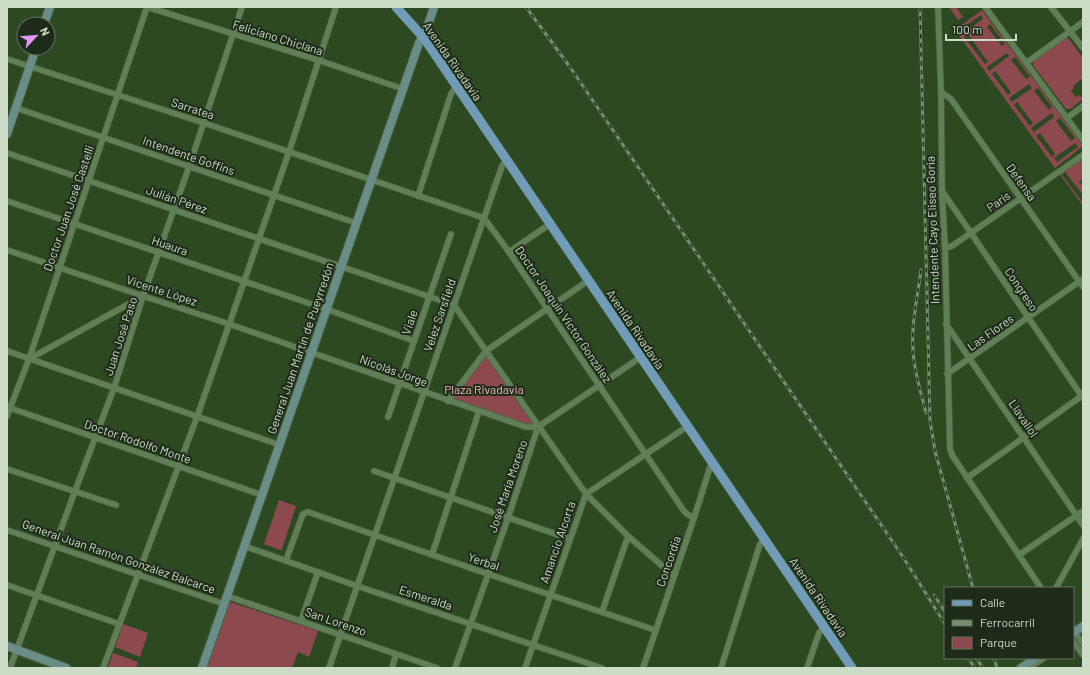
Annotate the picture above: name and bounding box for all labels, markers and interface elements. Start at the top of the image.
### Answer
north arrow [16,16,56,56]
scale bar [946,16,1016,42]
street label: Feliciano Chiclana [231,17,325,57]
street label: Avenida Rivadavia [421,19,485,103]
text: 100 m [952,22,982,36]
text: N [38,25,53,38]
street label: Sarratea [170,94,216,122]
street label: Intendente Goffins [141,133,237,177]
street label: Doctor Juan José Castelli [40,143,96,273]
street label: Intendente Cayo Eliseo Goria [922,156,942,304]
street label: Defensa [1004,161,1040,203]
street label: Julián Pérez [145,182,209,216]
street label: París [983,188,1013,214]
street label: Huaura [150,232,190,258]
street label: Doctor Joaquín Victor González [513,243,615,385]
street label: General Juan Martín de Pueyrredón [264,260,336,436]
street label: Congreso [1002,265,1042,313]
street label: Vicente López [125,272,199,308]
street label: Velez Sarsfield [420,277,458,353]
street label: Avenida Rivadavia [604,287,668,371]
street label: Juan José Paso [101,295,139,377]
street label: Viale [398,308,420,336]
street label: Las Flores [964,311,1016,353]
street label: Nicolás Jorge [358,351,430,389]
park label: Plaza Rivadavia [444,382,524,396]
street label: Llavallol [1006,397,1042,439]
street label: Doctor Rodolfo Monte [83,416,193,466]
street label: José María Moreno [485,438,529,534]
street label: Amancio Alcorta [536,499,578,585]
street label: General Juan Ramón González Balcarce [21,516,217,596]
street label: Concordia [653,534,683,588]
street label: Yerbal [466,549,502,573]
street label: Avenida Rivadavia [787,555,851,639]
street label: Esmeralda [398,582,454,612]
legend [944,587,1074,659]
text: Calle [980,595,1005,609]
street label: San Lorenzo [303,604,369,638]
text: Ferrocarril [980,615,1035,629]
text: Parque [980,635,1017,649]

